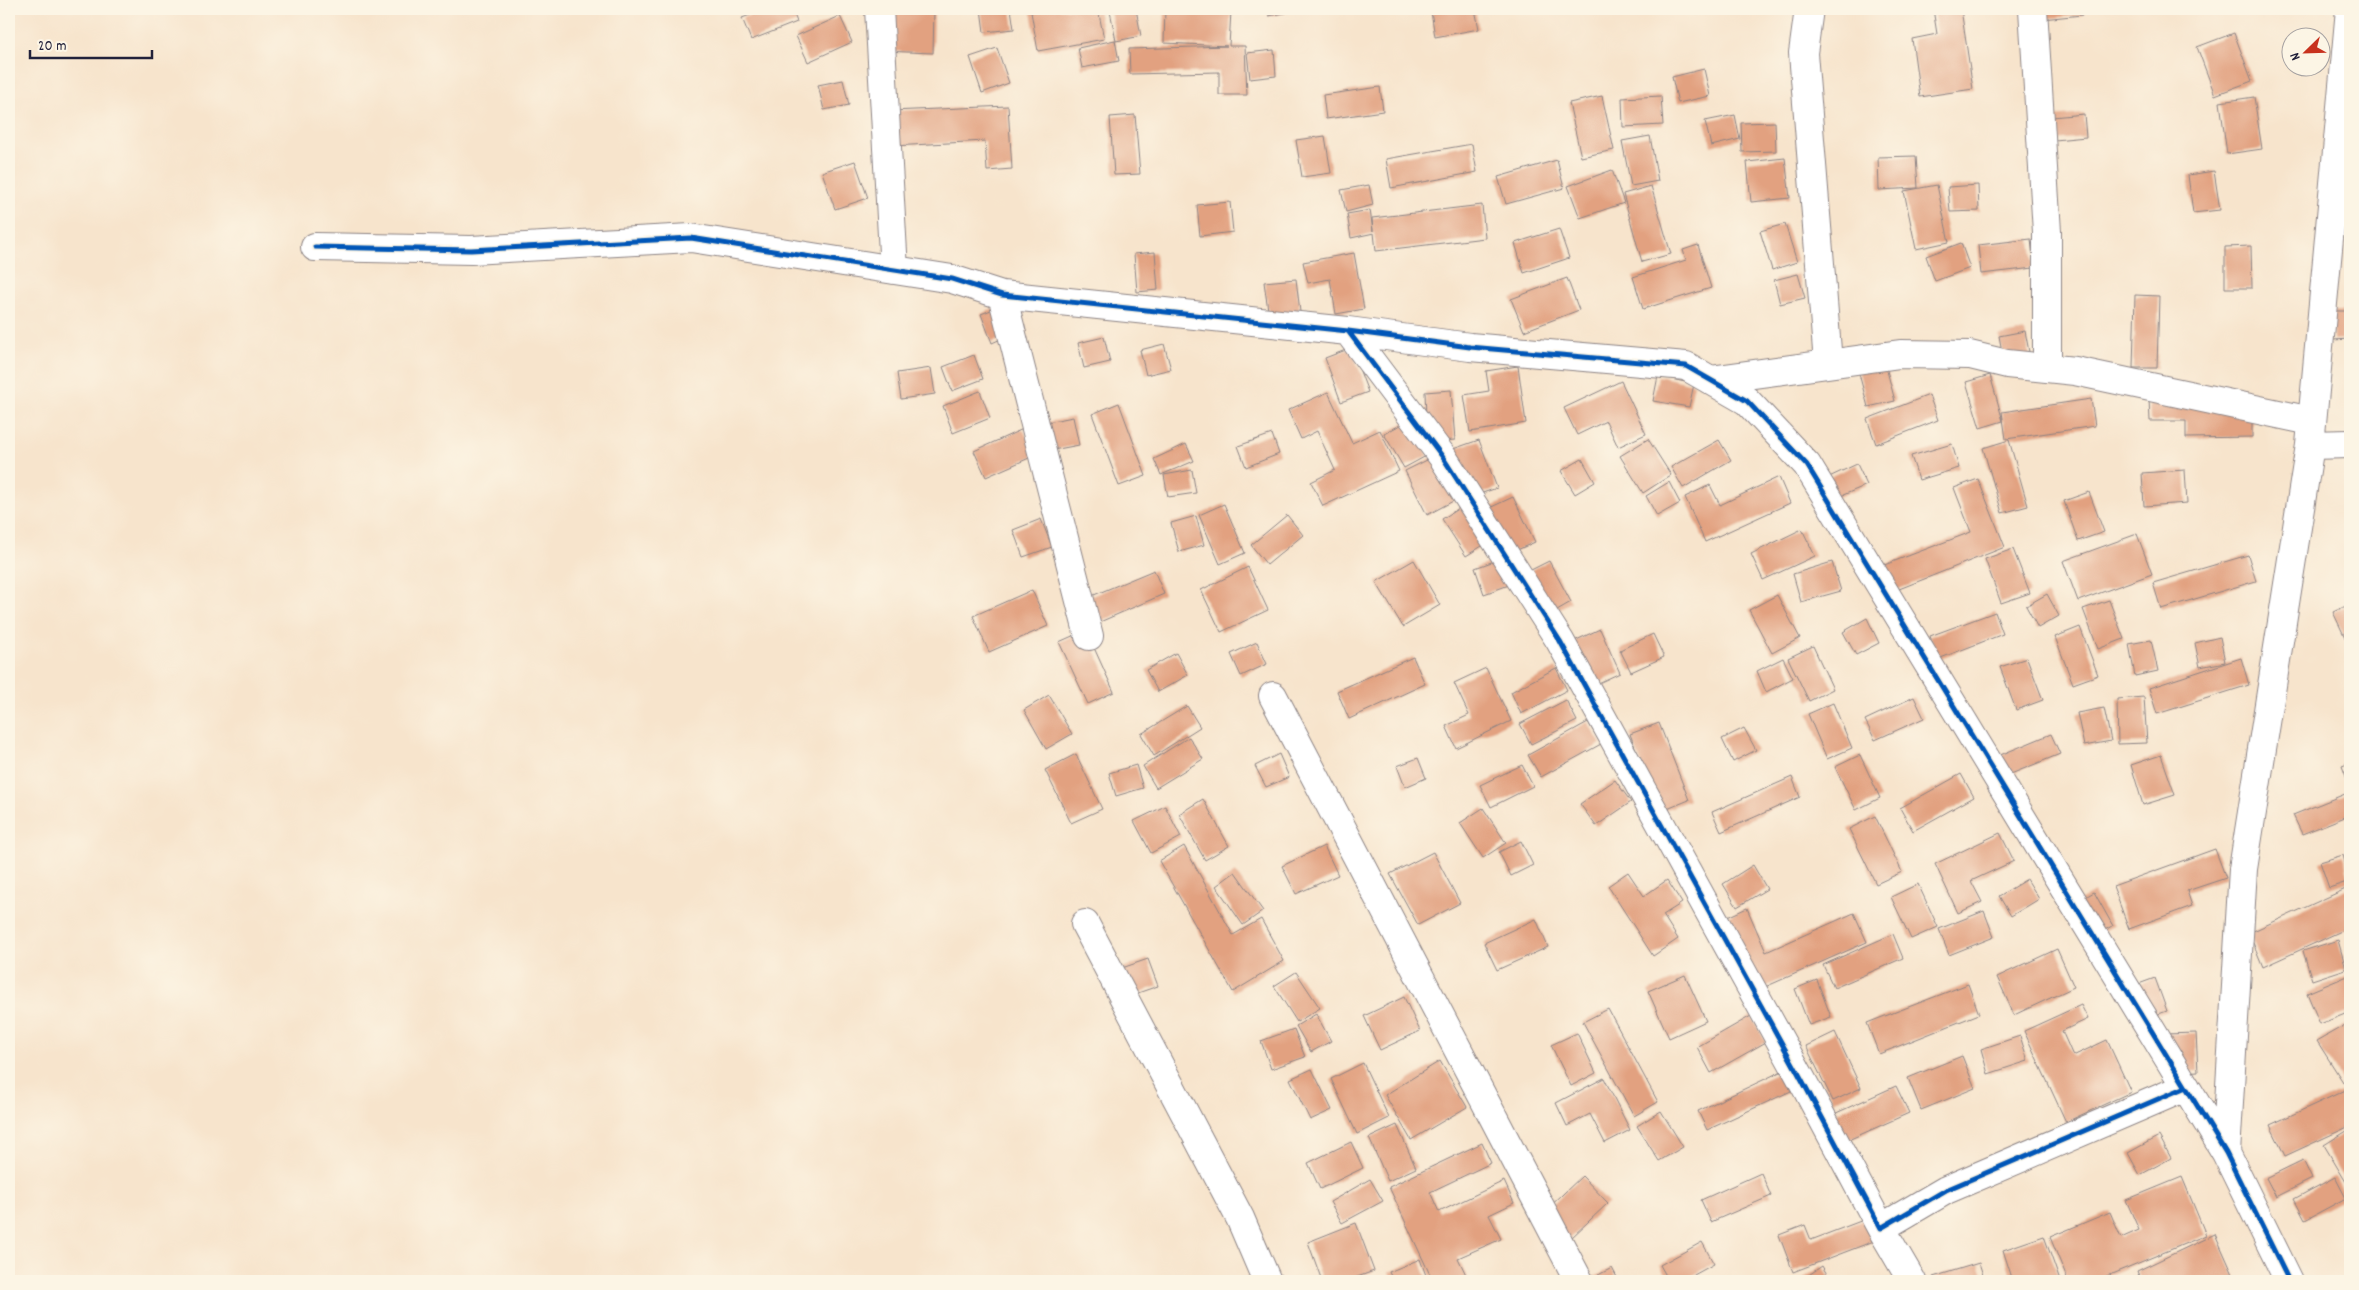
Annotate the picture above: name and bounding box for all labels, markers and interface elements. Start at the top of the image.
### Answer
scale bar [30,28,152,60]
north arrow [2282,28,2332,78]
text: 20 m [38,36,66,58]
text: N [2285,49,2306,63]

